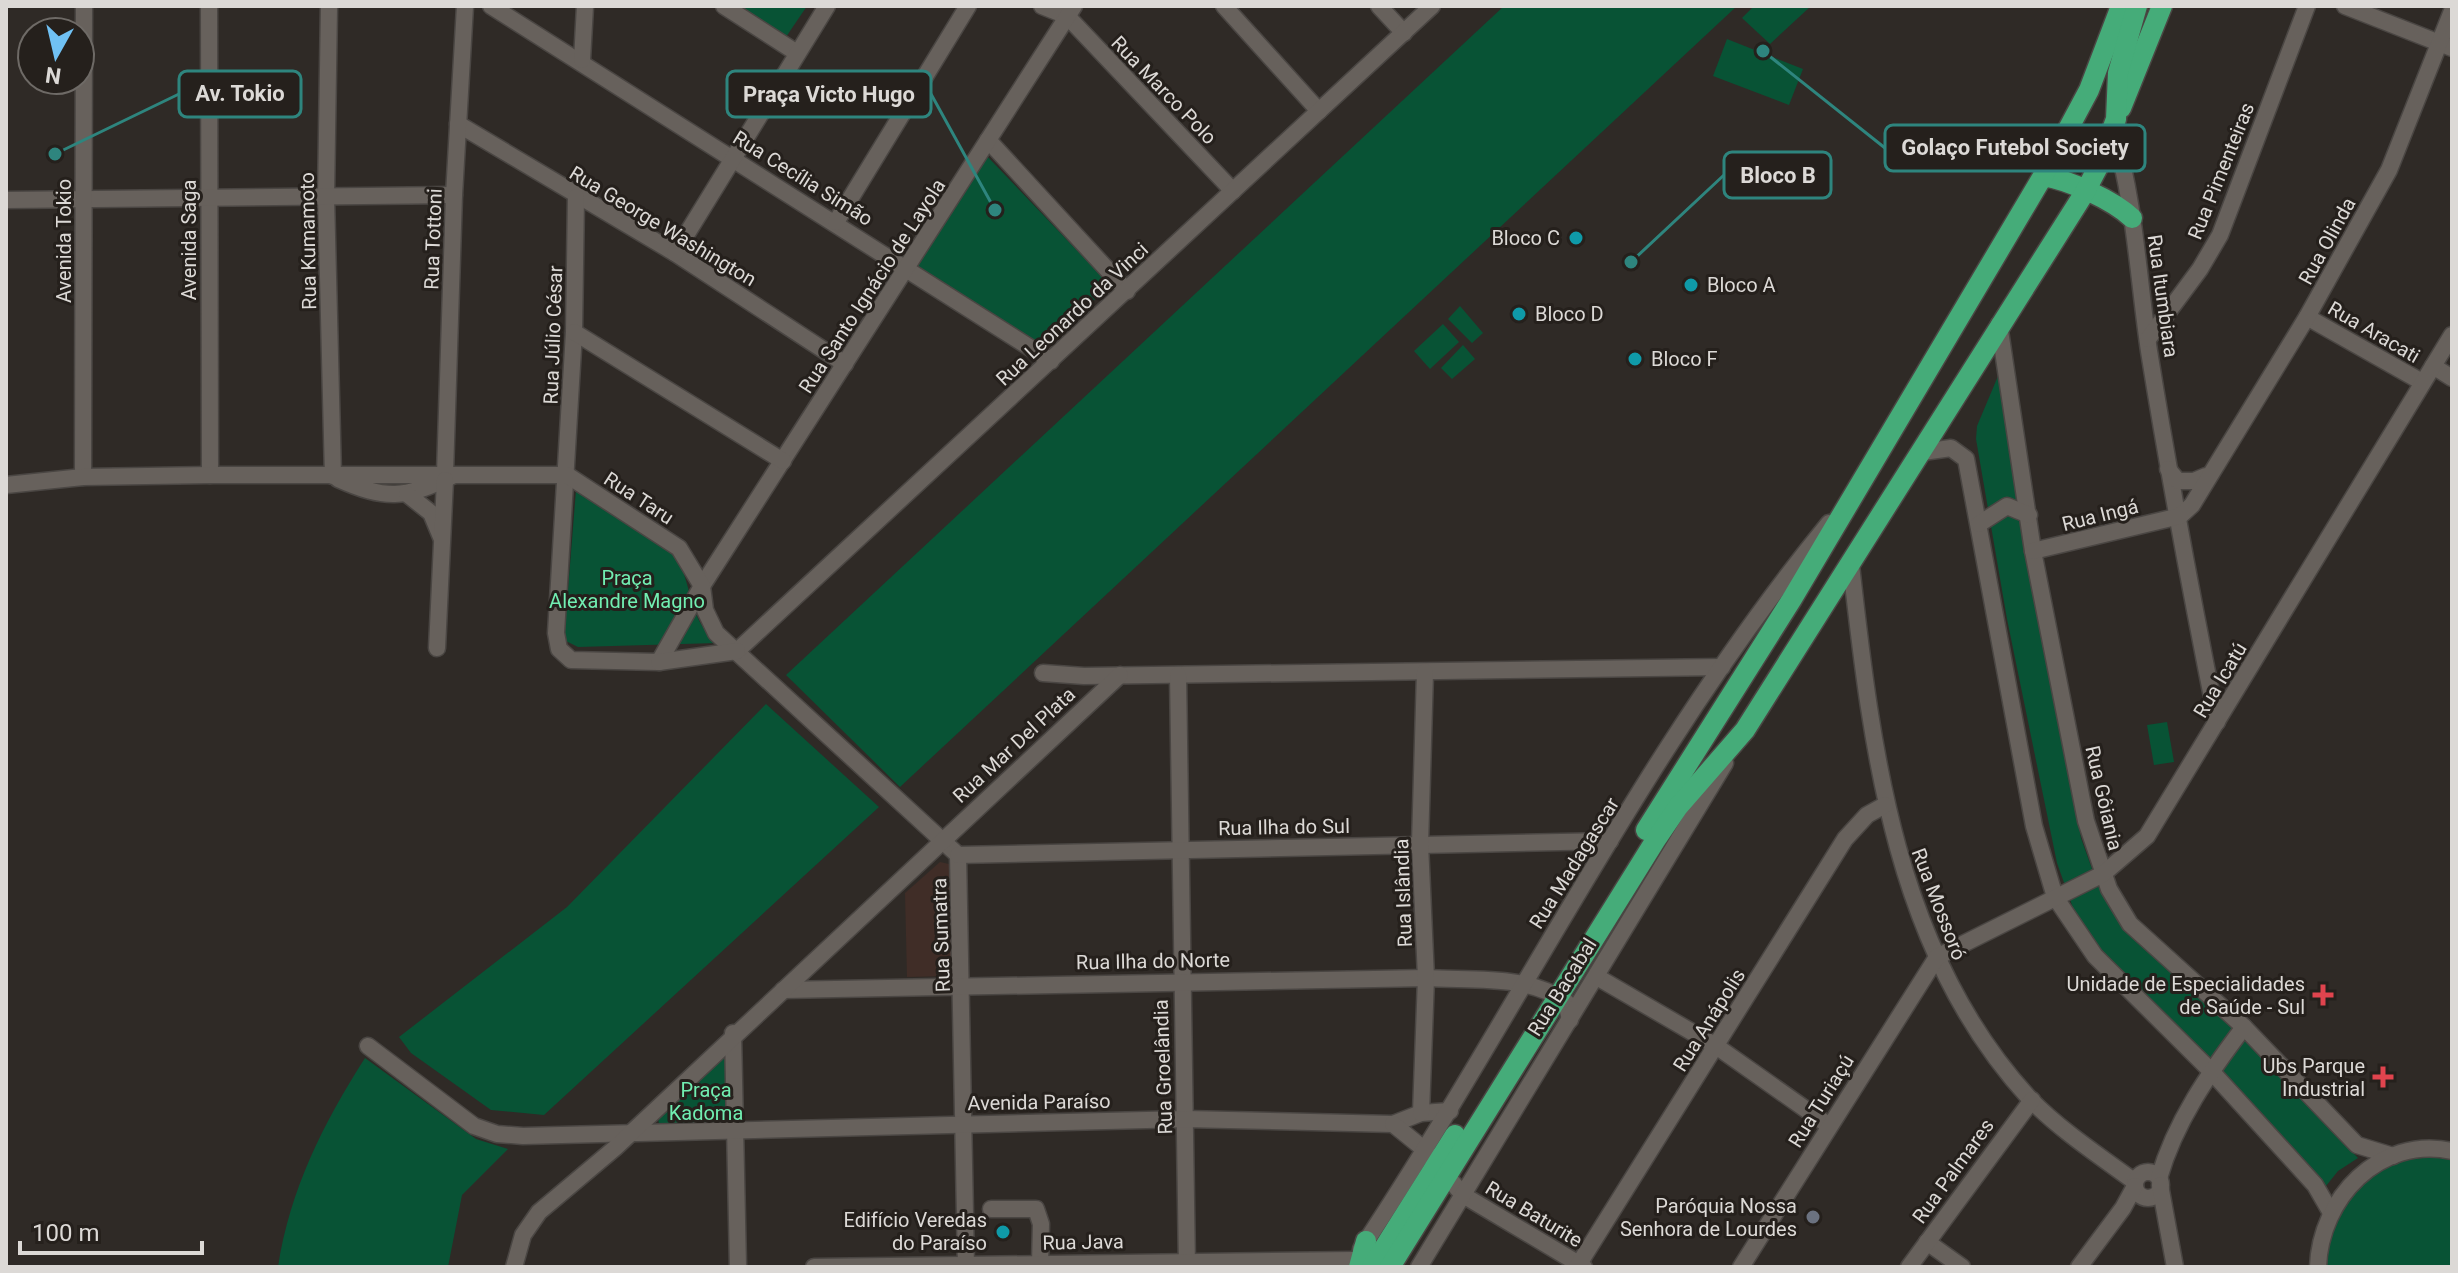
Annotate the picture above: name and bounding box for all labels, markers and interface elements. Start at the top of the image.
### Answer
north arrow [16,16,96,96]
street label: Rua Marco Polo [1106,31,1222,149]
text: N [44,62,63,89]
callout: Av. Tokio [179,71,301,117]
callout: Praça Victo Hugo [727,71,931,117]
text: Av. Tokio [195,81,285,106]
text: Praça Victo Hugo [743,82,915,107]
street label: Rua Pimenteiras [2183,99,2259,243]
street label: Rua Cecília Simão [729,125,877,231]
callout: Golaço Futebol Society [1885,125,2145,171]
text: Golaço Futebol Society [1901,135,2130,160]
callout: Bloco B [1724,152,1831,198]
street label: Rua George Washington [565,161,761,291]
text: Bloco B [1740,163,1816,188]
street label: Rua Kumamoto [295,172,321,310]
street label: Rua Santo Ignácio de Layola [794,174,950,398]
street label: Avenida Tokio [52,179,76,303]
street label: Avenida Saga [177,180,201,300]
street label: Rua Tottoni [419,188,447,290]
street label: Rua Olinda [2293,193,2361,289]
place label: Bloco C [1491,226,1560,250]
marker: Bloco C [1567,229,1585,247]
street label: Rua Itumbiara [2142,233,2184,359]
street label: Rua Leonardo da Vinci [991,237,1153,391]
street label: Rua Júlio César [539,265,567,405]
place label: Bloco A [1707,273,1776,297]
marker: Bloco A [1682,276,1700,294]
street label: Rua Aracati [2324,296,2424,368]
place label: Bloco D [1535,302,1604,326]
marker: Bloco D [1510,305,1528,323]
place label: Bloco F [1651,347,1718,371]
marker: Bloco F [1626,350,1644,368]
street label: Rua Taru [600,467,678,529]
street label: Rua Ingá [2059,494,2141,536]
park label: Praça Alexandre Magno [549,566,705,613]
street label: Rua Icatú [2188,638,2252,722]
street label: Rua Mar Del Plata [948,682,1080,808]
street label: Rua Gôiania [2080,743,2128,853]
street label: Rua Madagascar [1524,793,1624,933]
street label: Rua Ilha do Sul [1218,814,1350,840]
street label: Rua Islândia [1389,838,1417,948]
street label: Rua Mossoró [1907,845,1971,963]
street label: Rua Sumatra [927,877,955,993]
street label: Rua Bacabal [1522,934,1602,1040]
street label: Rua Ilha do Norte [1076,948,1230,974]
street label: Rua Anápolis [1668,964,1750,1076]
place label: Unidade de Especialidades de Saúde - Sul [2066,972,2305,1019]
marker: Unidade de Especialidades de Saúde - Sul [2312,984,2334,1006]
street label: Rua Groelândia [1149,999,1177,1135]
street label: Rua Turiaçú [1783,1050,1859,1152]
place label: Ubs Parque Industrial [2263,1054,2365,1101]
marker: Ubs Parque Industrial [2372,1066,2394,1088]
park label: Praça Kadoma [669,1078,743,1125]
street label: Avenida Paraíso [967,1089,1111,1115]
street label: Rua Palmares [1907,1114,1999,1228]
street label: Rua Baturite [1481,1176,1587,1252]
place label: Paróquia Nossa Senhora de Lourdes [1620,1194,1797,1241]
scale bar [20,1205,202,1255]
place label: Edifício Veredas do Paraíso [843,1208,987,1255]
marker: Paróquia Nossa Senhora de Lourdes [1804,1208,1822,1226]
text: 100 m [32,1219,99,1247]
marker: Edifício Veredas do Paraíso [994,1223,1012,1241]
street label: Rua Java [1042,1229,1124,1255]

